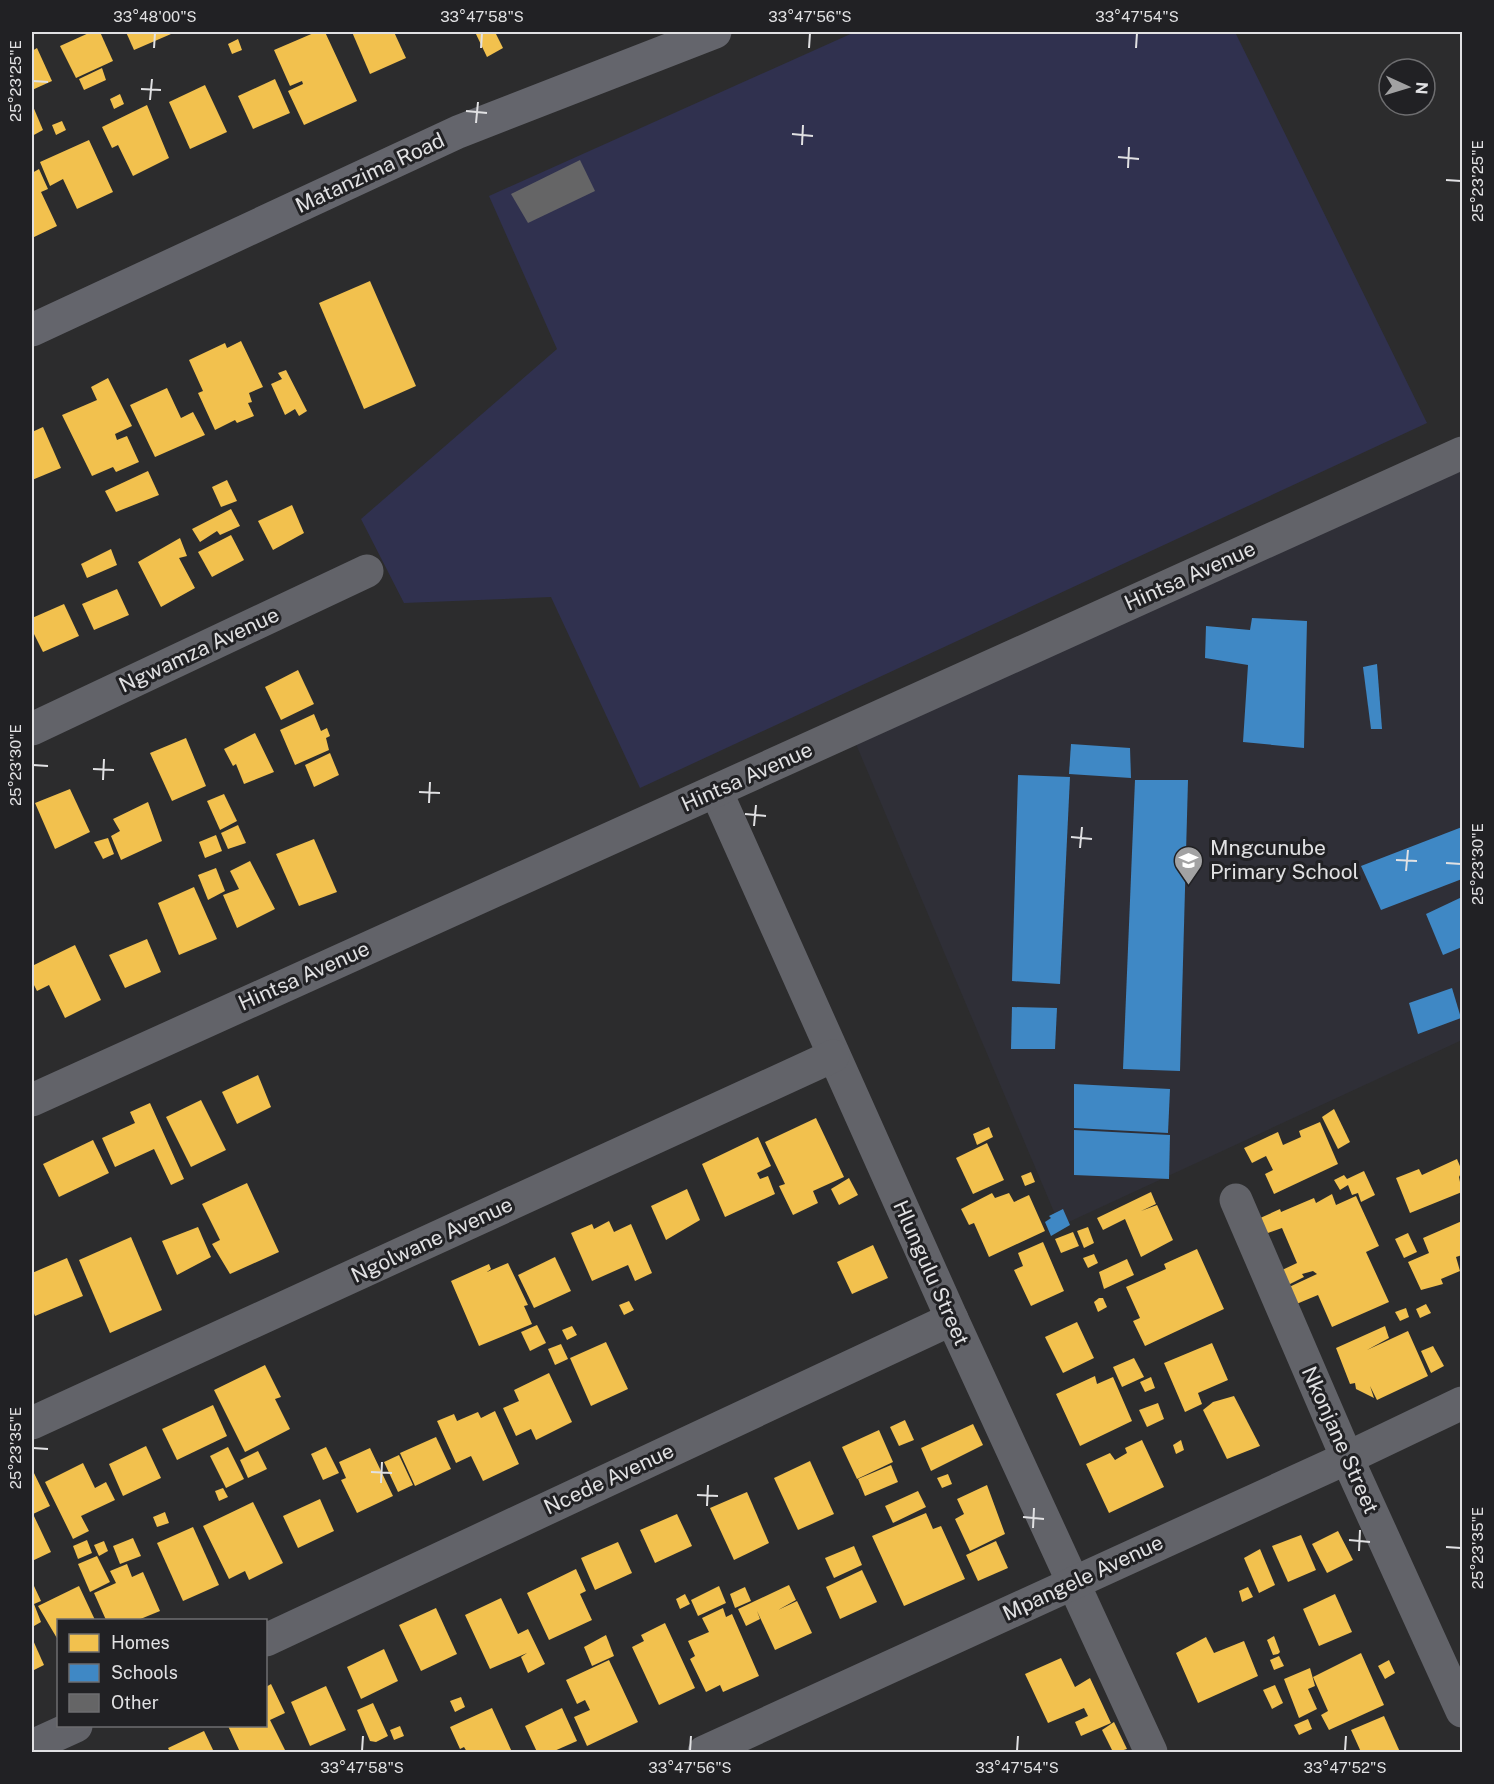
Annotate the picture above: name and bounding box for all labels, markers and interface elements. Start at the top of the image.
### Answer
text: 33°48'00"S [113,8,197,25]
text: 33°47'58"S [440,8,524,25]
text: 33°47'56"S [768,8,852,25]
text: 33°47'54"S [1095,8,1179,25]
text: 25°23'25"E [7,40,24,122]
north arrow [1377,57,1437,117]
text: N [1412,81,1431,95]
street label: Matanzima Road [291,127,448,218]
text: 25°23'25"E [1469,140,1486,222]
street label: Hintsa Avenue [1120,536,1259,616]
street label: Ngwamza Avenue [115,602,283,698]
text: 25°23'30"E [7,724,24,806]
street label: Hintsa Avenue [677,737,816,817]
text: 25°23'30"E [1469,823,1486,905]
place label: Mngcunube Primary School [1210,835,1359,884]
school or university icon: Mngcunube Primary School [1173,844,1205,886]
street label: Hintsa Avenue [234,936,373,1016]
street label: Ngolwane Avenue [347,1191,516,1288]
street label: Hlungulu Street [888,1196,975,1349]
street label: Nkonjane Street [1297,1362,1384,1517]
text: 25°23'35"E [7,1407,24,1489]
street label: Ncede Avenue [540,1438,678,1520]
text: 25°23'35"E [1469,1507,1486,1589]
street label: Mpangele Avenue [999,1529,1167,1626]
legend [57,1619,267,1727]
text: Homes [111,1632,170,1653]
text: Schools [111,1662,178,1683]
text: Other [111,1692,159,1713]
text: 33°47'58"S [320,1759,404,1776]
text: 33°47'56"S [648,1759,732,1776]
text: 33°47'54"S [975,1759,1059,1776]
text: 33°47'52"S [1304,1759,1386,1776]

